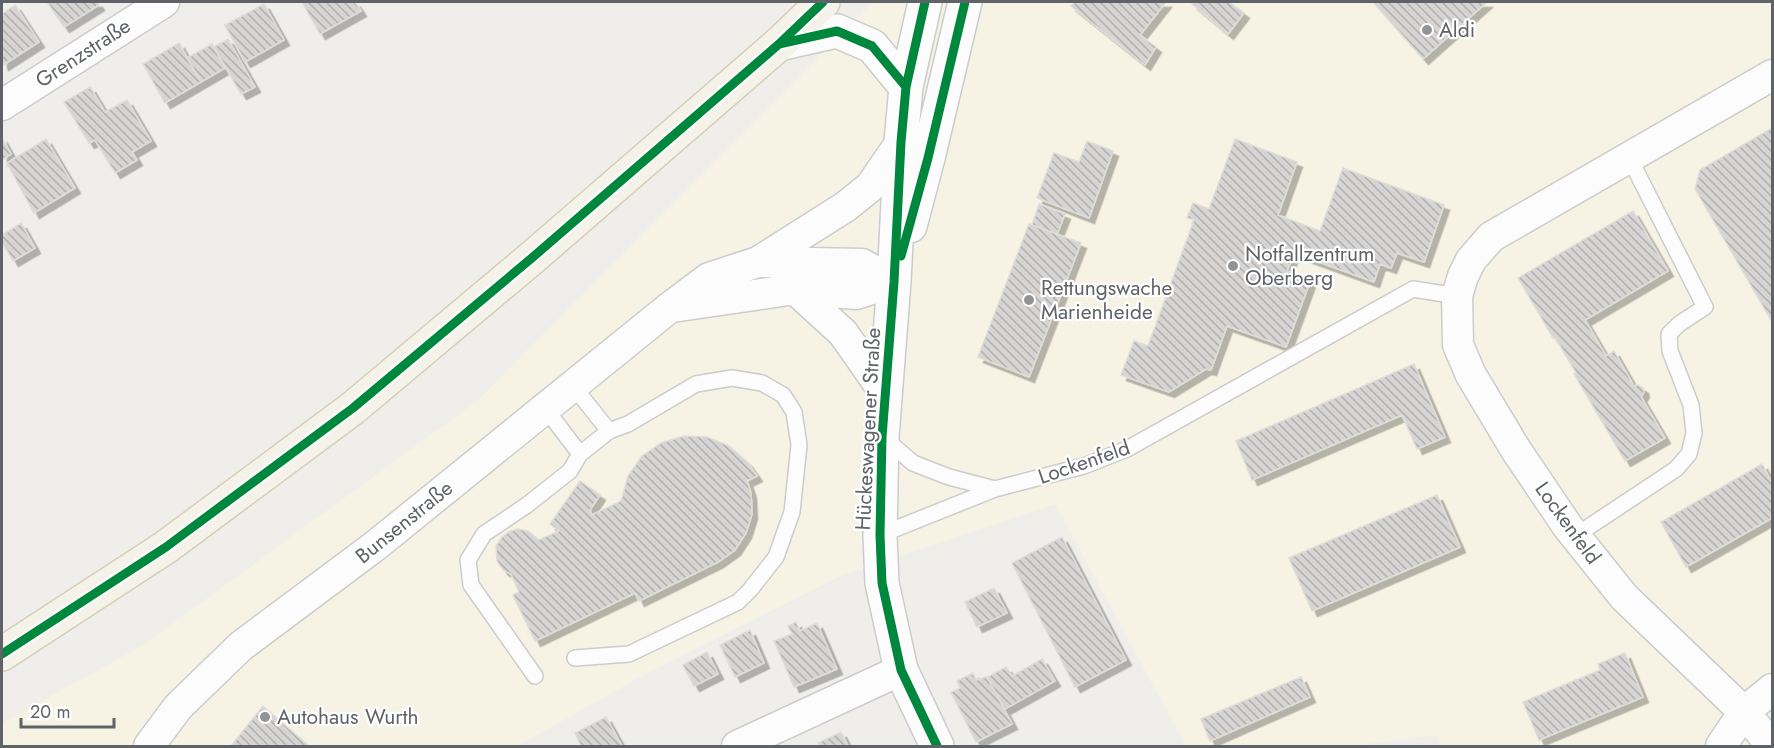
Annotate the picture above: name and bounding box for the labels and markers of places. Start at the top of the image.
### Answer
place label: Aldi [1439,15,1475,45]
marker: Aldi [1420,23,1434,37]
place label: Notfallzentrum Oberberg [1245,239,1374,293]
marker: Notfallzentrum Oberberg [1226,259,1240,273]
place label: Rettungswache Marienheide [1041,273,1172,327]
marker: Rettungswache Marienheide [1022,293,1036,307]
place label: Autohaus Wurth [277,702,419,732]
marker: Autohaus Wurth [258,710,272,724]

